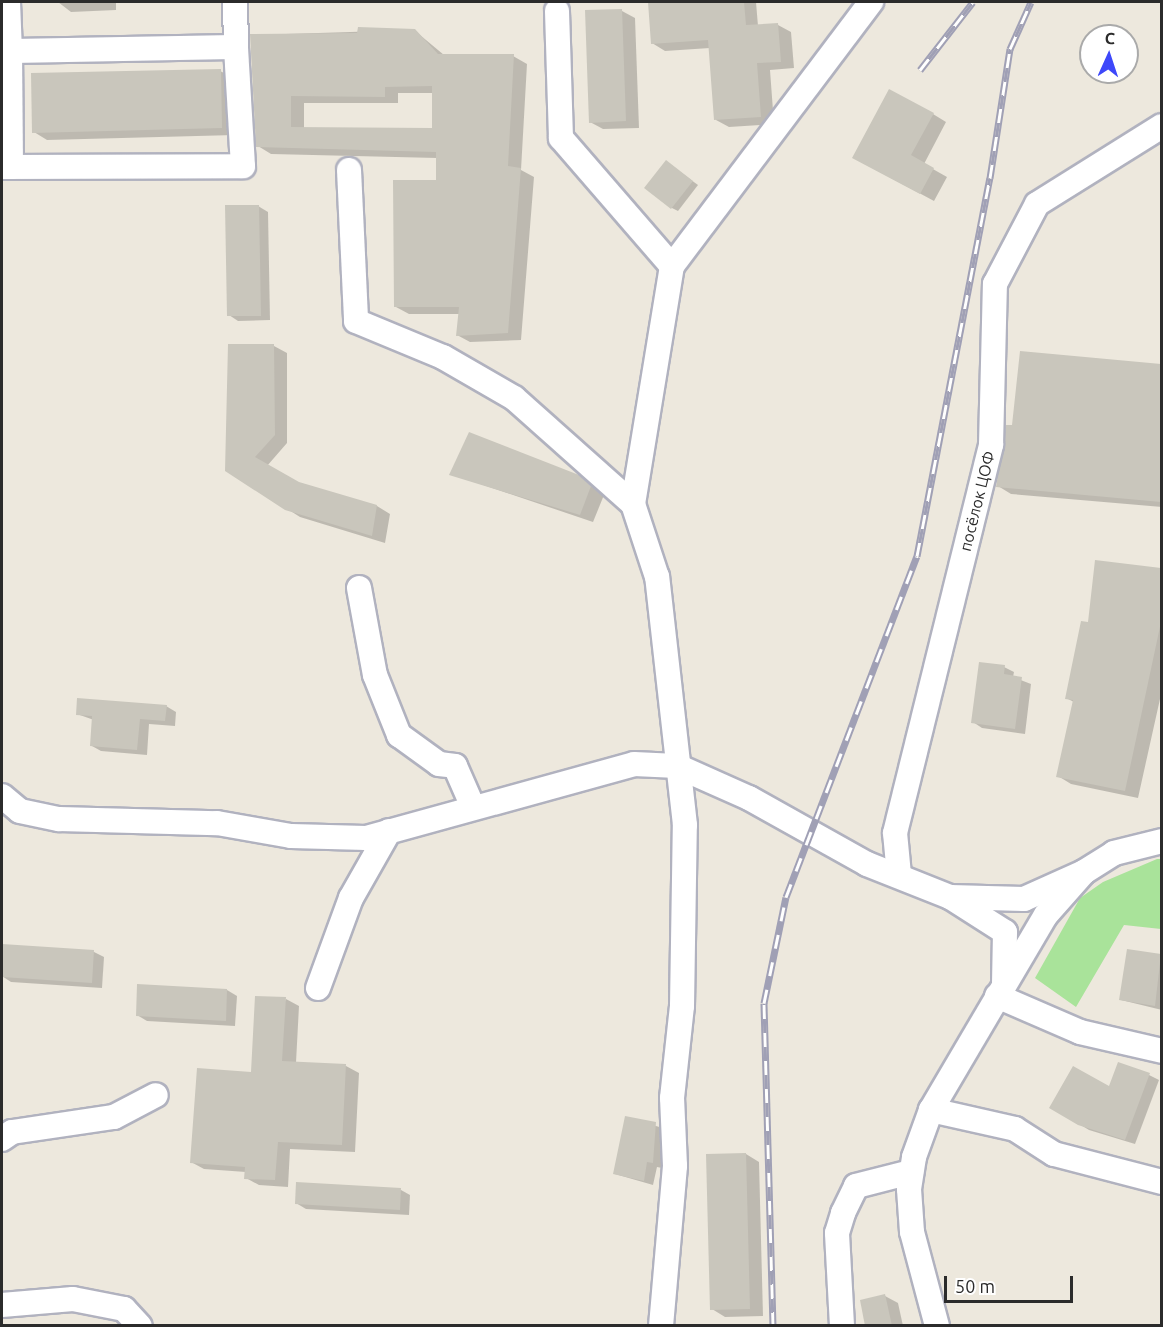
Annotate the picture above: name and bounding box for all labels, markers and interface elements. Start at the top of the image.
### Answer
north arrow [1079,24,1139,84]
text: С [1104,29,1115,47]
street label: посёлок ЦОФ [955,449,999,553]
scale bar [947,1264,1076,1302]
text: 50 m [955,1276,995,1296]

